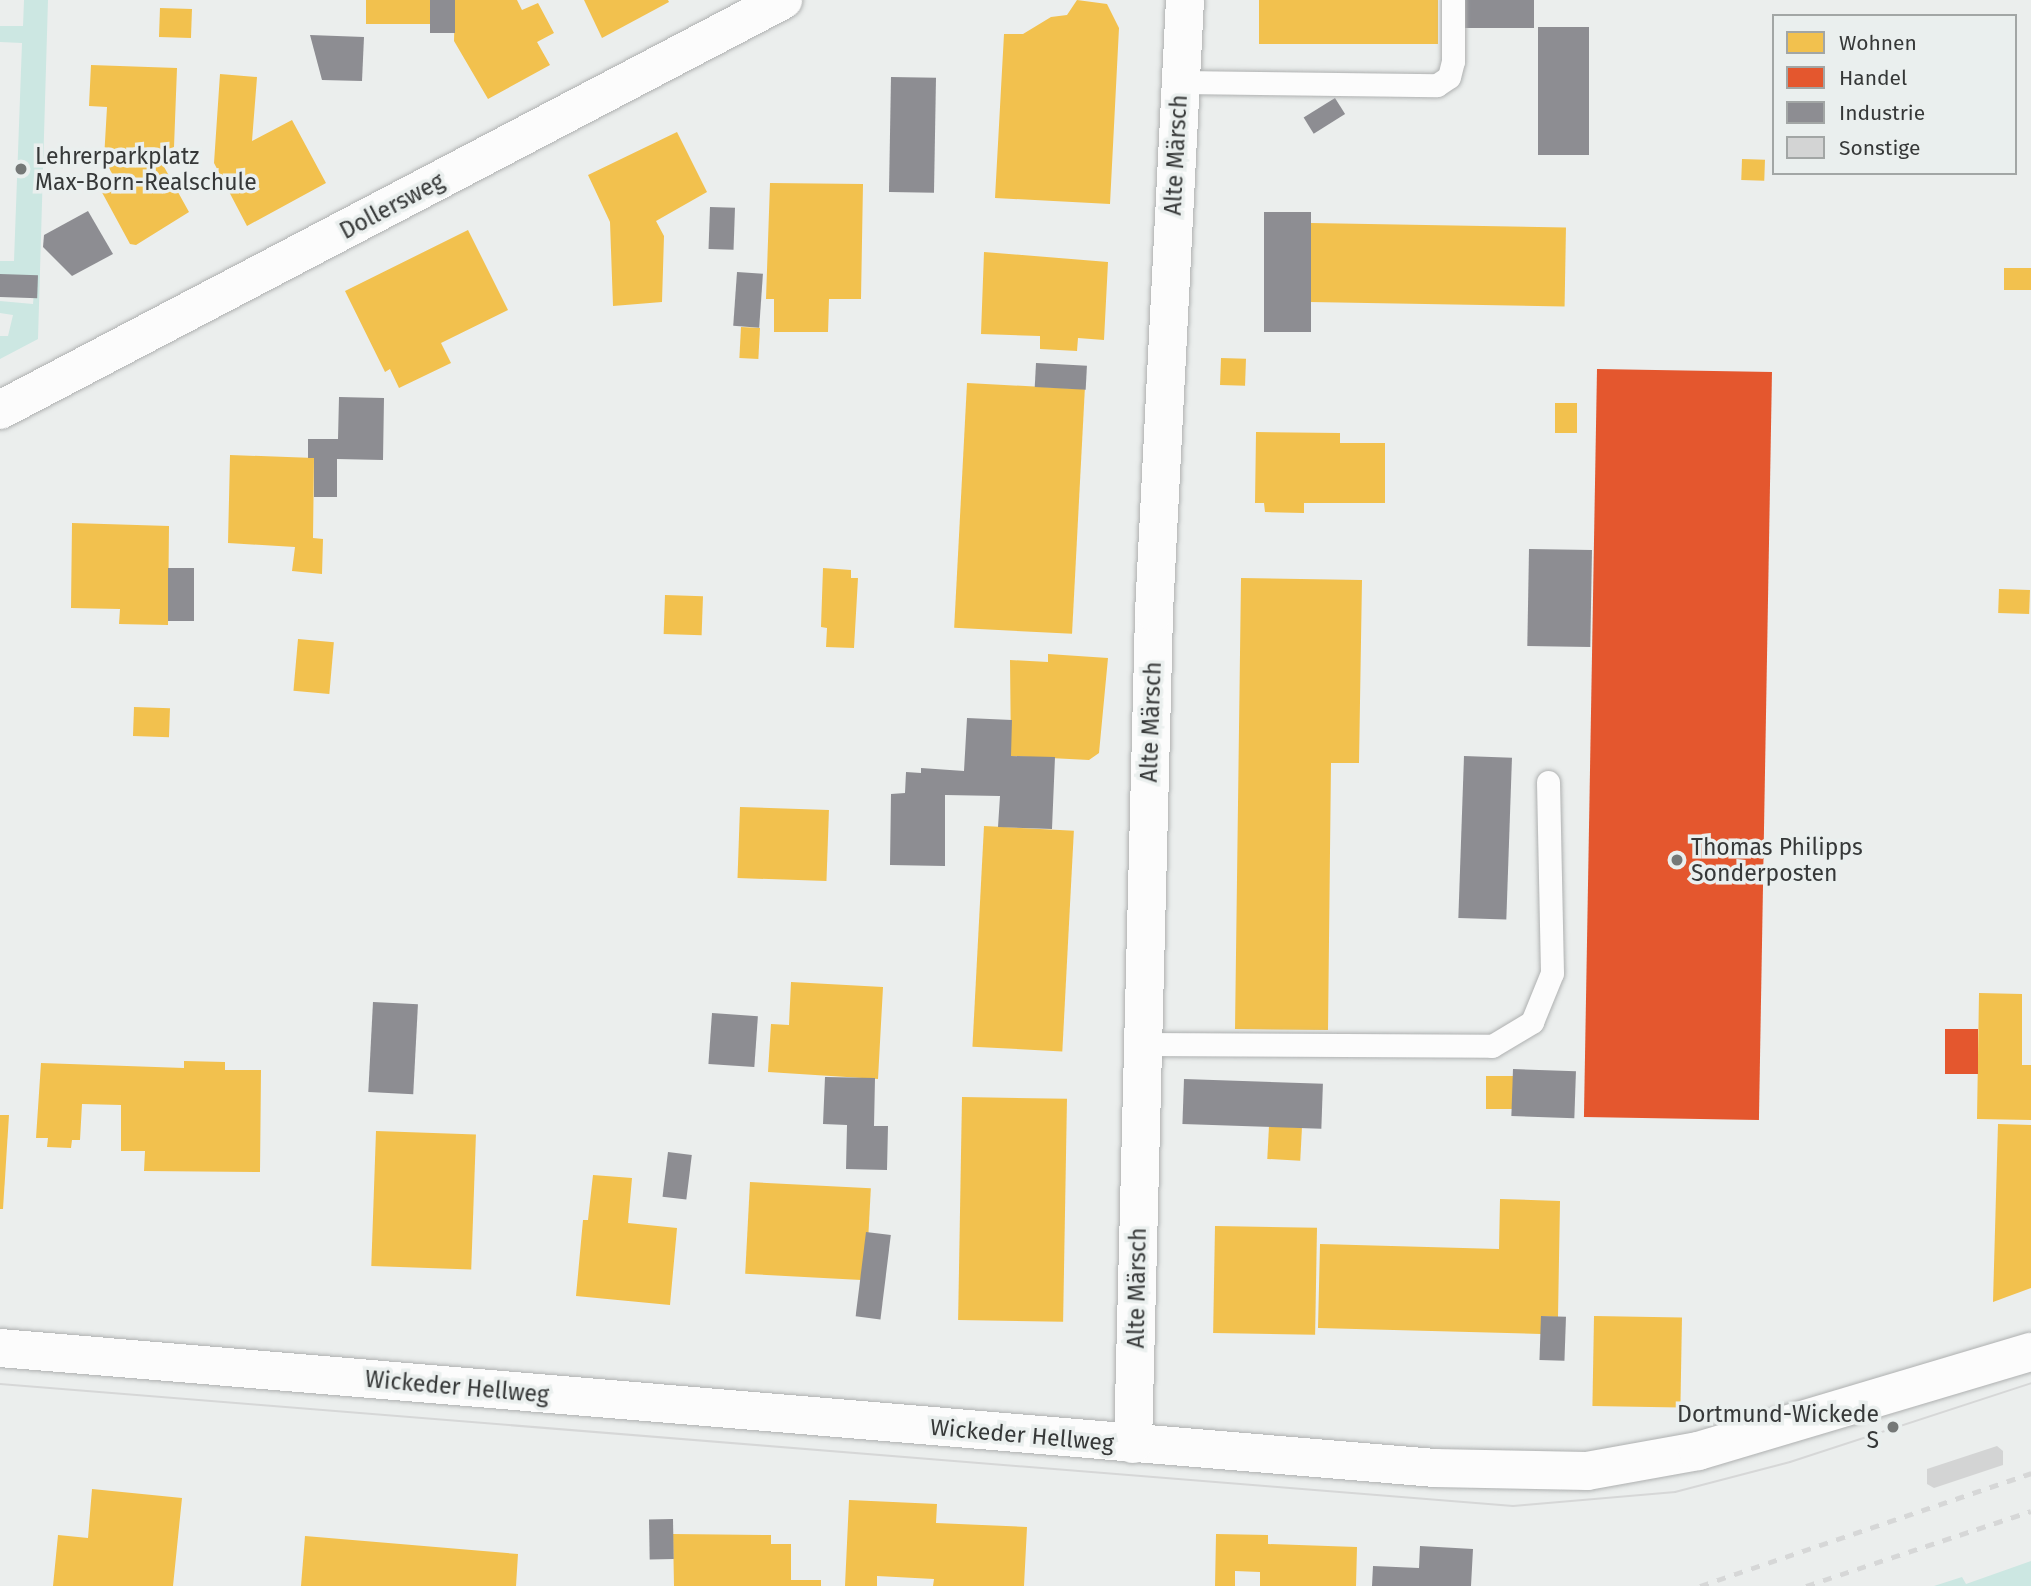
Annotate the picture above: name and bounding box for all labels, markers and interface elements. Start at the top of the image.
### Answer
legend [1772,14,2017,175]
text: Wohnen [1839,30,1917,56]
text: Handel [1839,65,1907,91]
street label: Alte Märsch [1159,94,1193,216]
text: Industrie [1839,100,1925,126]
text: Sonstige [1839,135,1920,161]
place label: Lehrerparkplatz Max-Born-Realschule [35,142,257,196]
marker: Lehrerparkplatz Max-Born-Realschule [13,161,29,177]
street label: Dollersweg [335,167,449,245]
street label: Alte Märsch [1135,661,1167,783]
place label: Thomas Philipps Sonderposten [1691,833,1863,887]
marker: Thomas Philipps Sonderposten [1669,852,1685,868]
street label: Alte Märsch [1122,1227,1152,1349]
street label: Wickeder Hellweg [364,1365,550,1409]
place label: Dortmund-Wickede S [1677,1400,1879,1454]
street label: Wickeder Hellweg [929,1413,1115,1457]
marker: Dortmund-Wickede S [1885,1419,1901,1435]

